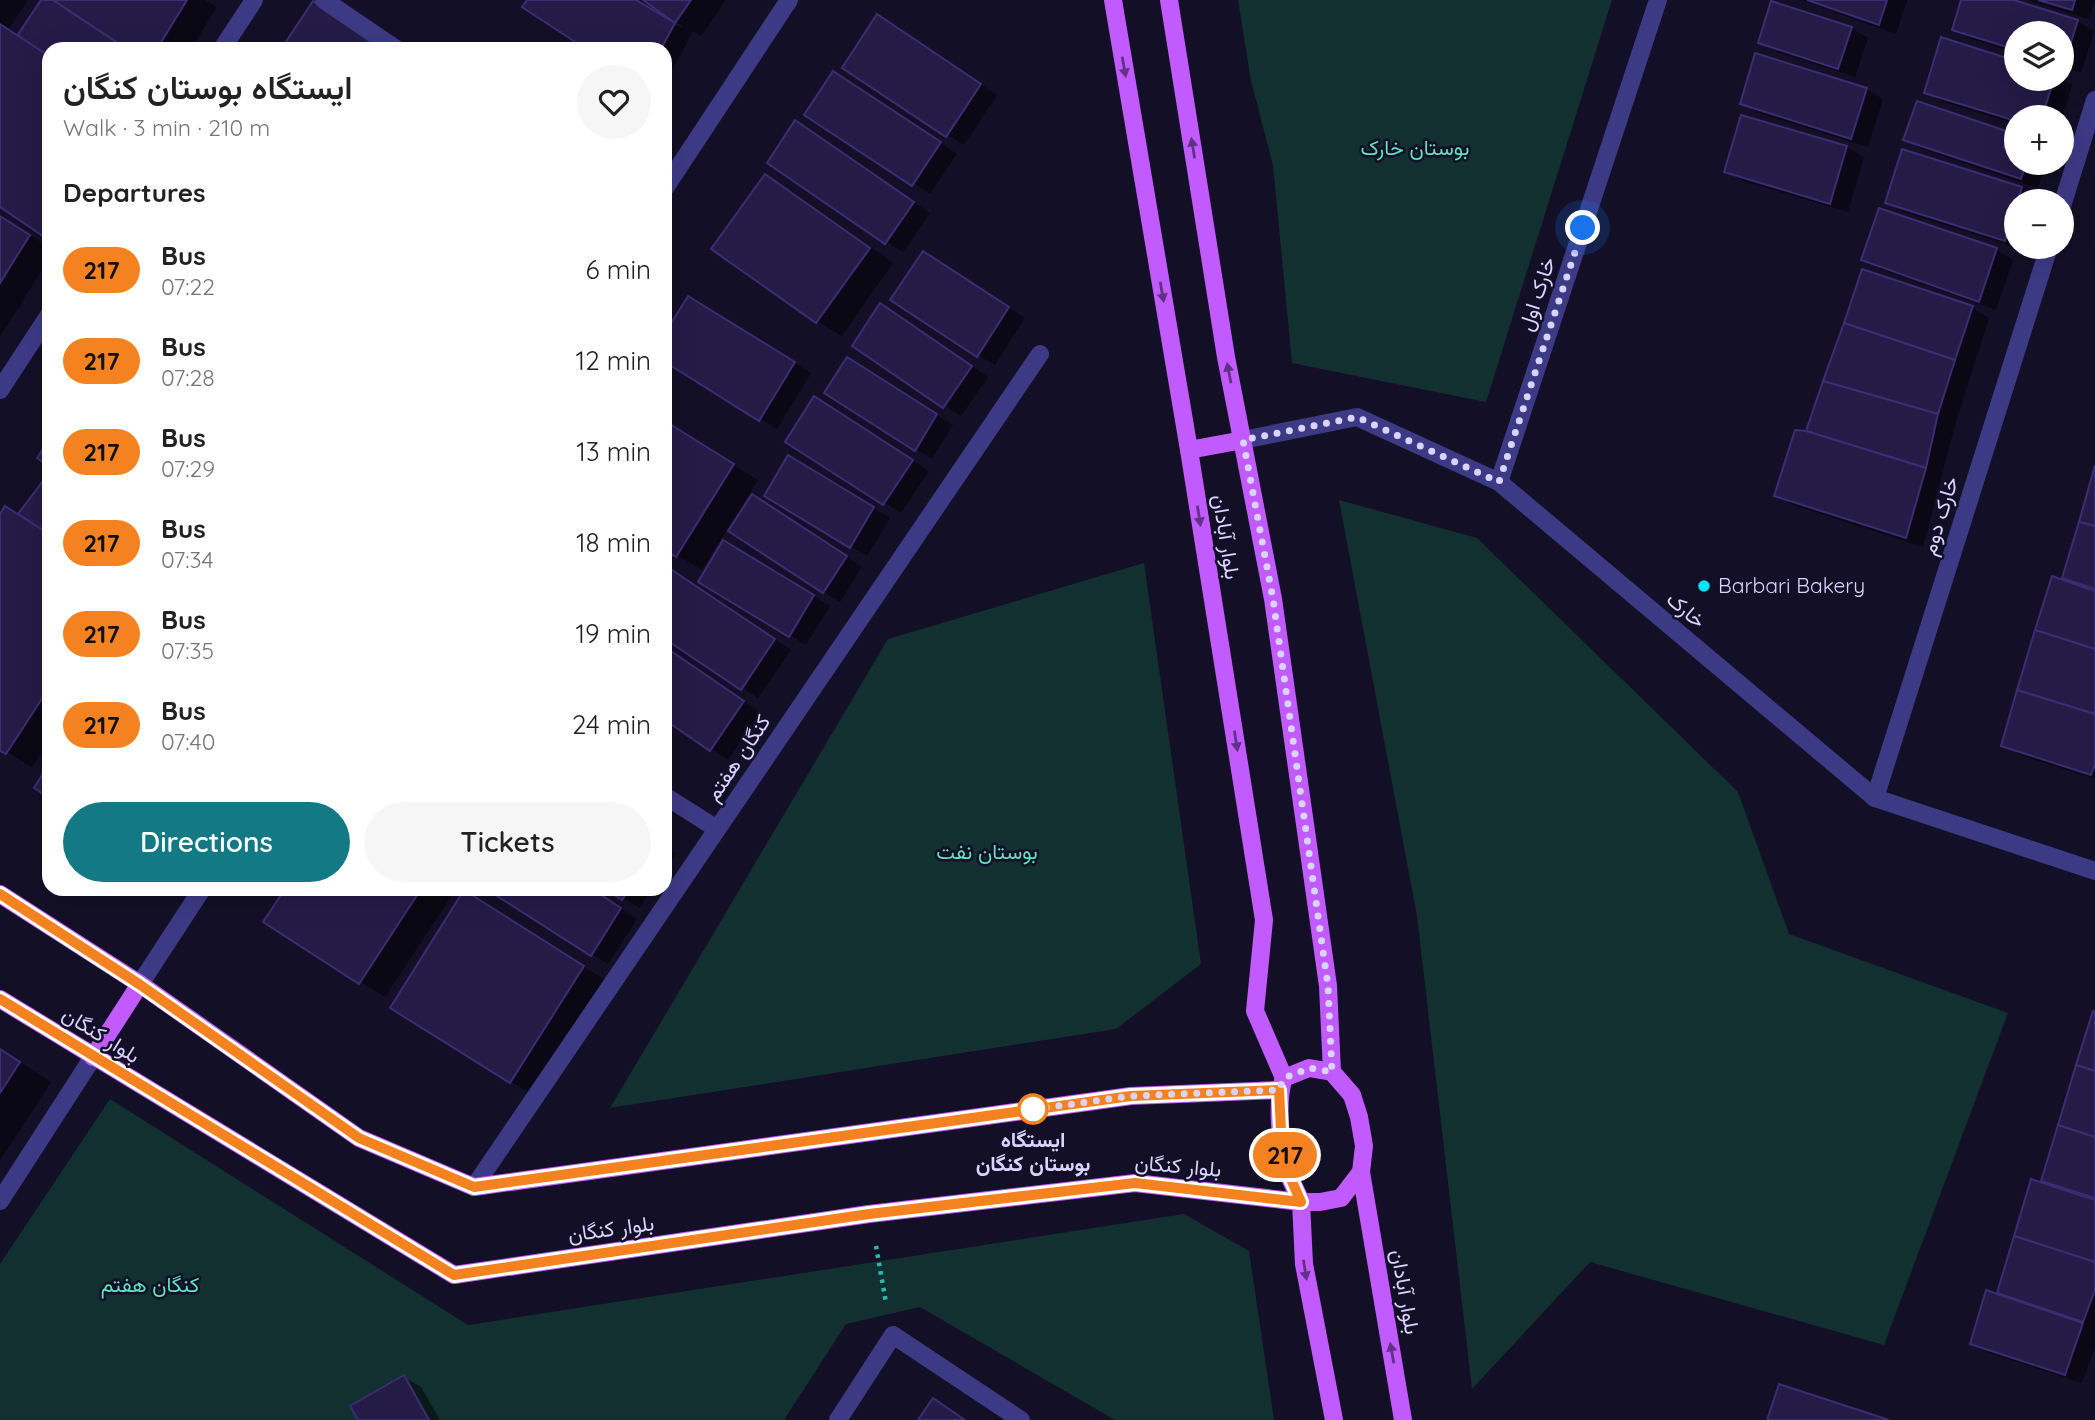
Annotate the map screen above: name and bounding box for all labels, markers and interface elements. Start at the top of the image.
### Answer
map controls [2004,21,2074,259]
button: layers [2004,21,2074,91]
one-way arrow [1119,56,1130,78]
button: heart [577,65,651,139]
text: ایستگاه بوستان کنگان [63,66,353,107]
button: + [2004,105,2074,175]
text: Walk · 3 min · 210 m [63,113,270,142]
park label: بوستان خارک [1361,134,1469,161]
one-way arrow [1187,137,1198,159]
text: Departures [63,176,206,209]
button: − [2004,189,2074,259]
your location [1565,210,1600,245]
text: Bus [161,239,206,272]
text: 6 min [586,253,651,286]
street label: خارک اول [1512,253,1561,334]
text: 217 [83,255,120,285]
text: 07:22 [161,272,215,301]
one-way arrow [1157,281,1168,303]
text: Bus [161,330,206,363]
text: 12 min [576,344,651,377]
text: 217 [83,346,120,376]
one-way arrow [1224,362,1235,384]
text: 07:28 [161,363,215,392]
text: Bus [161,421,206,454]
text: 13 min [576,435,651,468]
text: 217 [83,437,120,467]
text: 07:29 [161,454,215,483]
street label: خارک دوم [1915,473,1965,559]
street label: بلوار آبادان [1206,492,1247,581]
one-way arrow [1194,505,1205,527]
text: Bus [161,512,206,545]
text: 18 min [576,526,651,559]
text: 217 [83,528,120,558]
text: 07:34 [161,545,214,574]
place label: Barbari Bakery [1718,572,1865,598]
marker: Barbari Bakery [1696,578,1712,594]
street label: خارک [1661,585,1712,634]
text: Bus [161,603,206,636]
text: 19 min [575,617,651,650]
text: 217 [83,619,120,649]
text: 07:35 [161,636,214,665]
text: Bus [161,694,206,727]
text: 24 min [572,708,651,741]
street label: کنگان هفتم [699,709,777,807]
text: 217 [83,710,120,740]
text: 07:40 [161,727,215,756]
one-way arrow [1230,730,1241,752]
button: Directions [63,802,350,882]
button: Tickets [364,802,651,882]
park label: بوستان نفت [936,838,1038,865]
street label: بلوار کنگان [57,1000,145,1069]
marker: ایستگاه بوستان کنگان [1018,1094,1048,1124]
place label: ایستگاه بوستان کنگان [976,1126,1090,1177]
line badge: 217 [1245,1132,1325,1178]
text: 217 [1267,1140,1303,1170]
street label: بلوار کنگان [1134,1148,1222,1183]
street label: بلوار کنگان [566,1209,656,1248]
street label: بلوار آبادان [1385,1247,1426,1336]
one-way arrow [1300,1259,1311,1281]
park label: کنگان هفتم [101,1271,199,1299]
one-way arrow [1386,1342,1397,1364]

